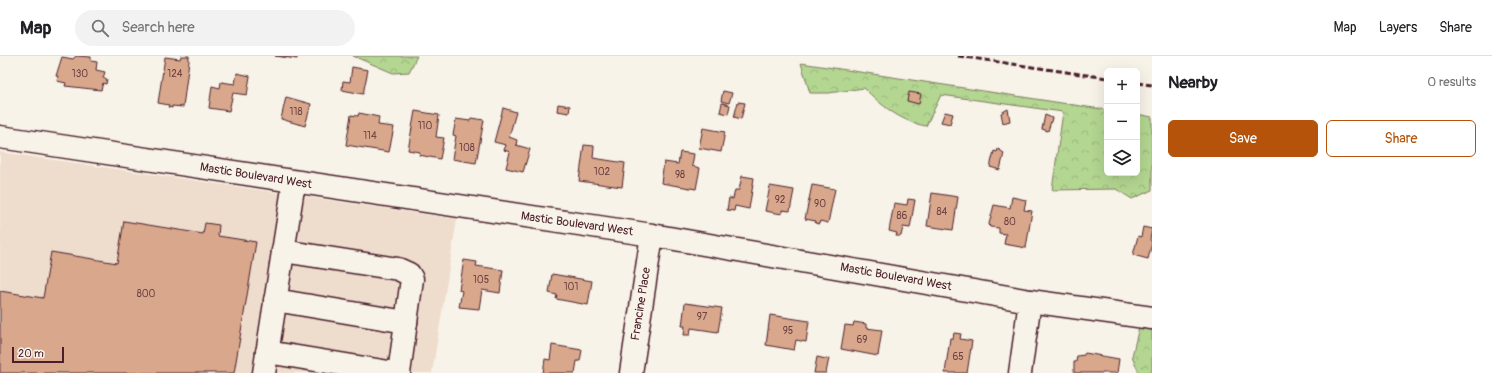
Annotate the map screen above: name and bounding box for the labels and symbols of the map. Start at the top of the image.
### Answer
house number: 130 [72,68,88,80]
house number: 124 [167,68,183,80]
house number: 118 [290,106,302,118]
house number: 110 [418,120,432,132]
house number: 114 [363,130,377,142]
house number: 108 [459,142,475,154]
street label: Mastic Boulevard West [199,160,313,192]
house number: 102 [594,166,611,178]
house number: 98 [675,169,685,181]
house number: 92 [775,194,786,206]
house number: 90 [814,198,826,210]
house number: 84 [937,206,948,218]
street label: Mastic Boulevard West [520,209,634,239]
house number: 86 [897,210,908,222]
house number: 80 [1004,216,1016,228]
street label: Mastic Boulevard West [839,260,953,294]
street label: Francine Place [628,266,654,342]
house number: 105 [473,274,489,286]
house number: 101 [564,281,578,293]
house number: 800 [137,288,156,300]
house number: 97 [697,311,708,323]
house number: 95 [783,325,793,337]
house number: 69 [857,334,867,346]
scale bar [12,345,64,364]
house number: 65 [952,351,964,363]

